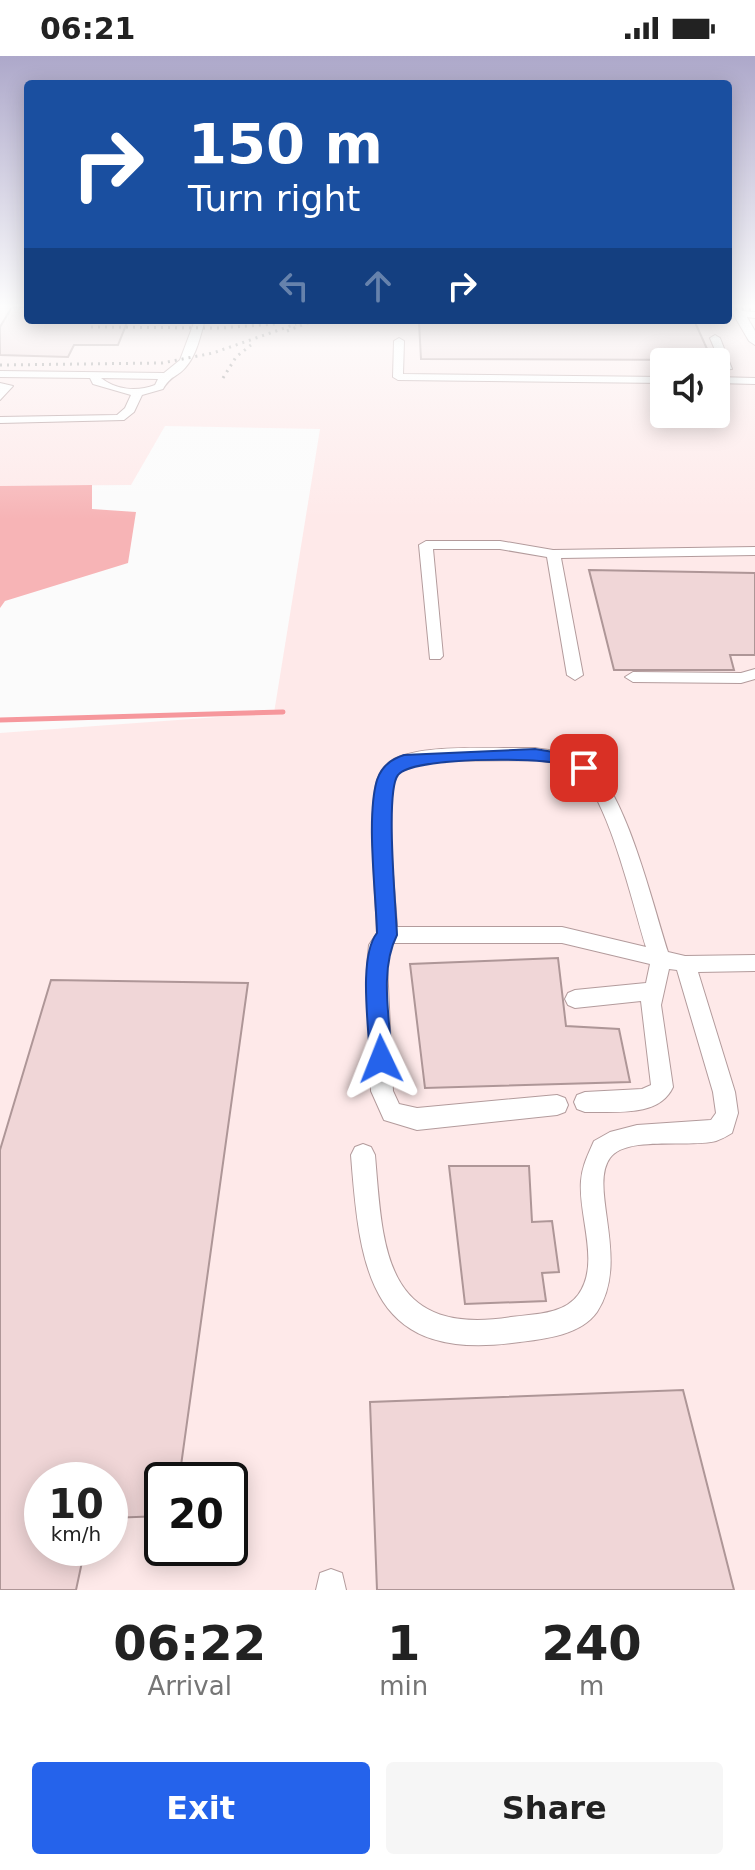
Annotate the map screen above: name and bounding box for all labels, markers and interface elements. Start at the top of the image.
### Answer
text: 06:21 [40,11,136,46]
text: 150 m [188,111,383,176]
icon: right [56,112,160,216]
text: Turn right [188,178,360,219]
icon: left [272,264,316,308]
icon: ahead [356,264,400,308]
icon: right [440,264,484,308]
map controls [650,348,730,428]
button: sound [650,348,730,428]
pin [550,734,618,802]
icon: arrive [562,746,606,790]
position arrow [339,1017,423,1101]
speed limit sign: 20 [144,1462,248,1566]
text: 10 [48,1481,104,1527]
text: km/h [51,1522,101,1546]
text: 06:22 [113,1615,266,1671]
text: 1 [387,1615,420,1671]
text: 240 [542,1615,642,1671]
text: Arrival [147,1671,232,1701]
text: min [379,1671,428,1701]
text: m [579,1671,604,1701]
button: Exit [32,1762,370,1854]
button: Share [386,1762,723,1854]

